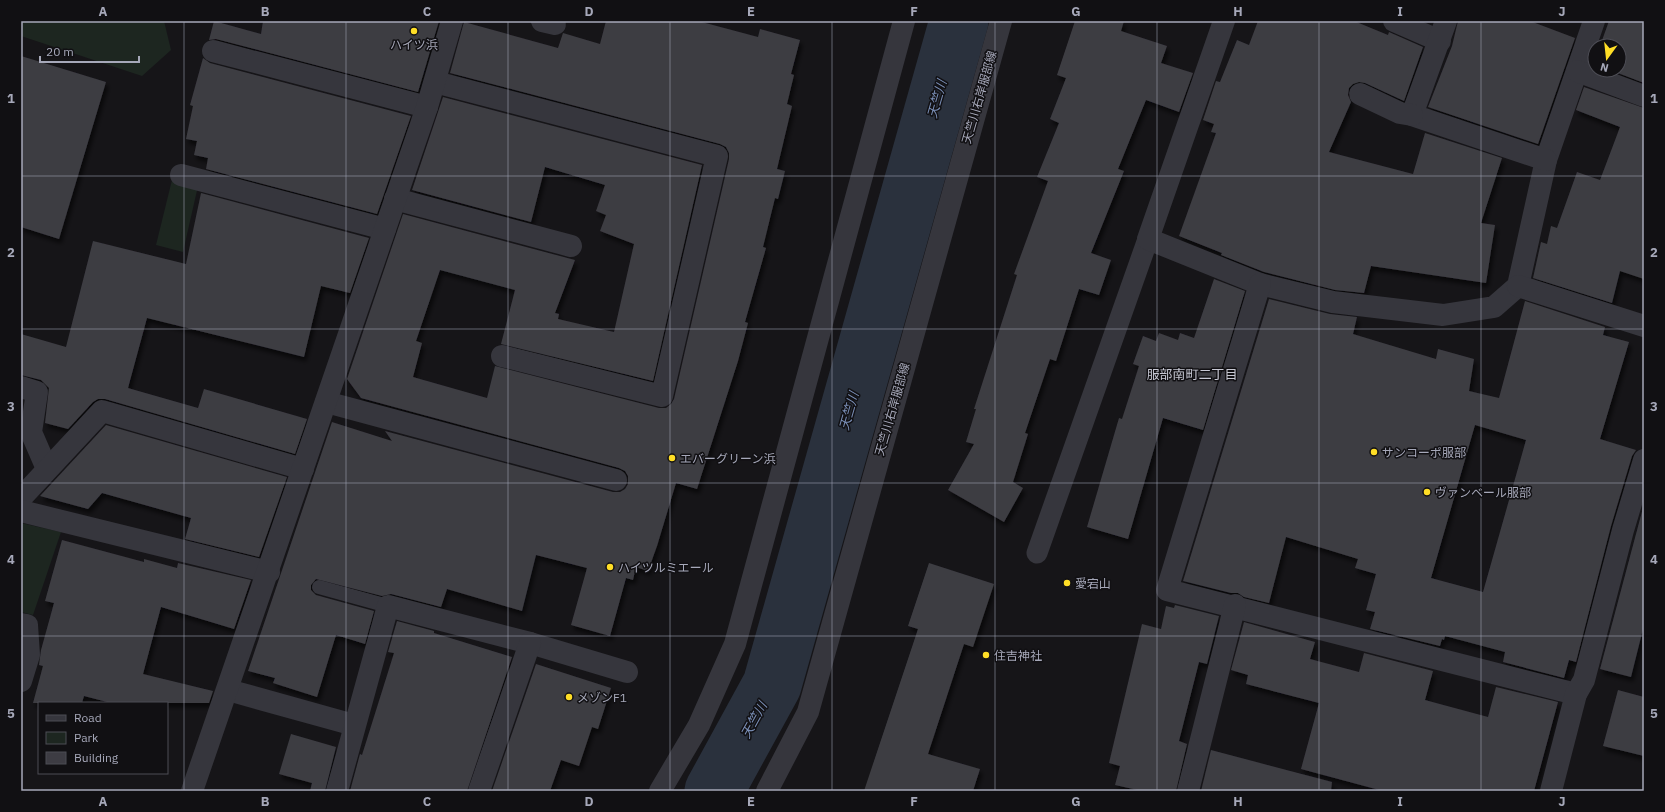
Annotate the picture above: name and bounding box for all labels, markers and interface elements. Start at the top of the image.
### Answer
text: A [99,3,108,20]
text: B [261,3,270,20]
text: C [423,3,432,20]
text: D [584,3,594,20]
text: E [747,3,755,20]
text: F [910,3,918,20]
text: G [1071,3,1081,20]
text: H [1233,3,1243,20]
text: I [1397,3,1403,20]
text: J [1558,3,1566,20]
marker: ハイツ浜 [409,26,419,36]
place label: ハイツ浜 [390,37,438,52]
scale bar [40,38,139,64]
north arrow [1587,38,1627,78]
text: 20 m [46,44,74,59]
street label: 天竺川右岸服部線 [959,49,999,145]
text: N [1599,60,1610,75]
water label: 天竺川 [923,76,951,120]
text: 1 [7,90,15,107]
text: 1 [1650,90,1658,107]
text: 2 [7,244,15,261]
text: 2 [1650,244,1658,261]
street label: 天竺川右岸服部線 [872,361,912,457]
district label: 服部南町二丁目 [1146,366,1238,383]
water label: 天竺川 [835,388,863,432]
text: 3 [7,398,15,415]
text: 3 [1650,398,1658,415]
place label: サンコーポ服部 [1382,445,1466,460]
marker: サンコーポ服部 [1369,447,1379,457]
place label: エバーグリーン浜 [680,451,775,466]
marker: エバーグリーン浜 [667,453,677,463]
place label: ヴァンベール服部 [1435,485,1531,500]
marker: ヴァンベール服部 [1422,487,1432,497]
text: 4 [7,551,15,568]
text: 4 [1650,551,1658,568]
place label: ハイツルミエール [618,560,714,575]
marker: ハイツルミエール [605,562,615,572]
place label: 愛宕山 [1075,576,1111,591]
marker: 愛宕山 [1062,578,1072,588]
place label: 住吉神社 [994,648,1042,663]
marker: 住吉神社 [981,650,991,660]
place label: メゾンF1 [577,690,627,705]
marker: メゾンF1 [564,692,574,702]
water label: 天竺川 [737,697,772,741]
legend [38,702,168,774]
text: 5 [7,705,15,722]
text: 5 [1650,705,1658,722]
text: Road [74,710,102,725]
text: Park [74,730,99,745]
text: Building [74,750,119,765]
text: A [99,793,108,810]
text: B [261,793,270,810]
text: C [423,793,432,810]
text: D [584,793,594,810]
text: E [747,793,755,810]
text: F [910,793,918,810]
text: G [1071,793,1081,810]
text: H [1233,793,1243,810]
text: I [1397,793,1403,810]
text: J [1558,793,1566,810]

